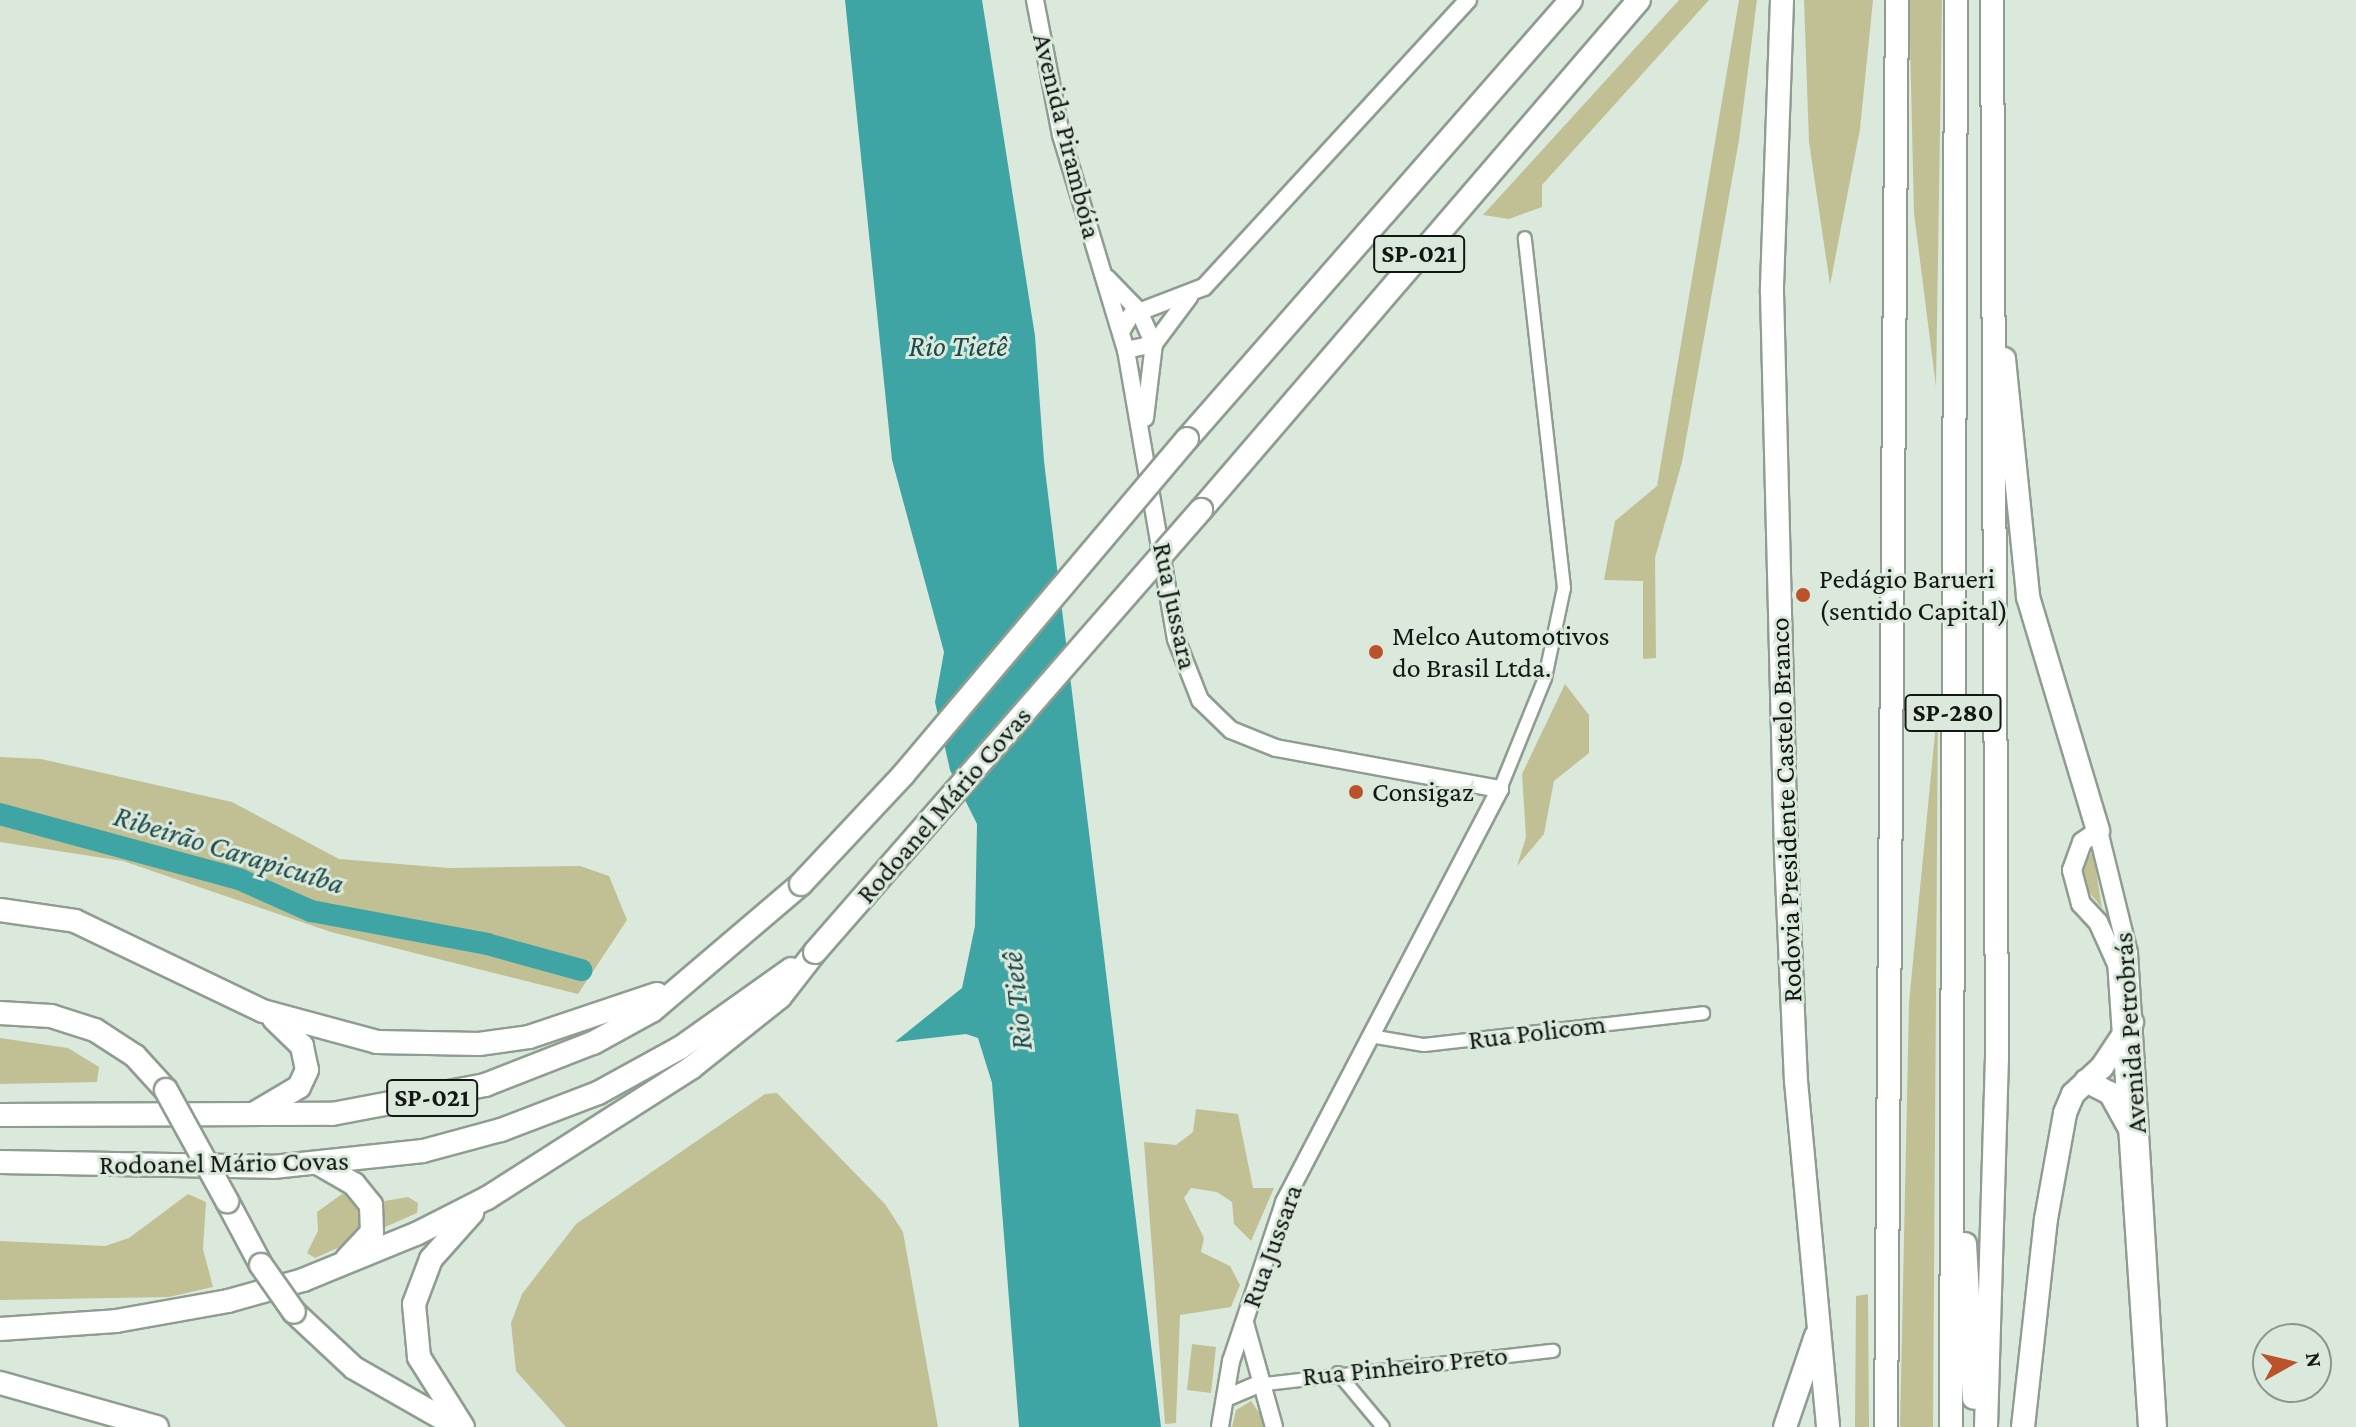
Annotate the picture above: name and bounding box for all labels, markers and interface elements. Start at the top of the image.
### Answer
street label: Avenida Pirambóia [1025,30,1109,242]
road number: SP-021 [1373,232,1465,276]
water label: Rio Tietê [909,328,1007,364]
street label: Rua Jussara [1145,540,1205,672]
place label: Pedágio Barueri (sentido Capital) [1819,562,2008,628]
marker: Pedágio Barueri (sentido Capital) [1794,586,1812,604]
street label: Rodovia Presidente Castelo Branco [1762,617,1810,1003]
place label: Melco Automotivos do Brasil Ltda. [1392,619,1610,685]
marker: Melco Automotivos do Brasil Ltda. [1367,643,1385,661]
road number: SP-280 [1903,691,2003,735]
street label: Rodoanel Mário Covas [849,700,1039,910]
place label: Consigaz [1372,775,1474,809]
marker: Consigaz [1347,783,1365,801]
water label: Ribeirão Carapicuíba [110,798,348,902]
street label: Avenida Petrobrás [2106,931,2154,1135]
water label: Rio Tietê [994,950,1040,1052]
street label: Rua Policom [1466,1007,1608,1057]
road number: SP-021 [386,1076,478,1120]
street label: Rodoanel Mário Covas [99,1144,349,1182]
street label: Rua Jussara [1234,1180,1310,1312]
north arrow [2252,1323,2332,1403]
street label: Rua Pinheiro Preto [1301,1338,1509,1394]
text: N [2301,1351,2328,1369]

